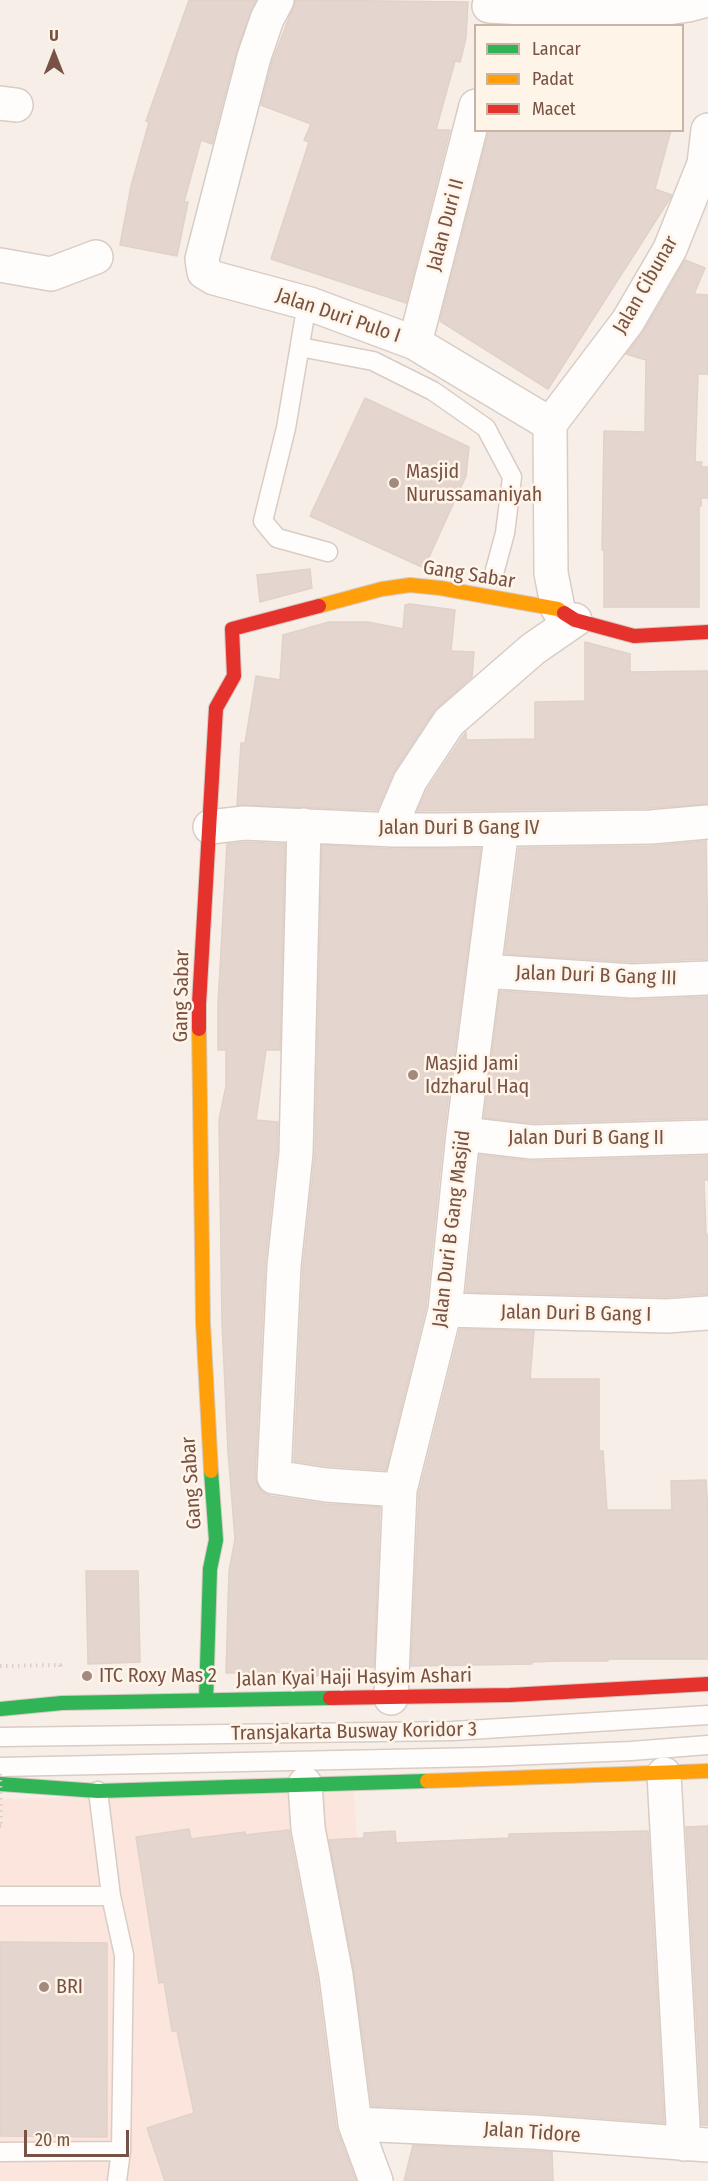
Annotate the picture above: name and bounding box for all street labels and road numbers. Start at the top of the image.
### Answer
street label: Jalan Duri II [422,176,470,274]
street label: Jalan Cibunar [608,232,684,338]
street label: Jalan Duri Pulo I [273,283,403,349]
street label: Gang Sabar [421,556,517,594]
street label: Jalan Duri B Gang IV [378,816,540,840]
street label: Gang Sabar [169,949,195,1043]
street label: Jalan Duri B Gang III [515,961,677,991]
street label: Jalan Duri B Gang II [508,1126,664,1150]
street label: Jalan Duri B Gang Masjid [428,1129,476,1329]
street label: Jalan Duri B Gang I [500,1301,652,1327]
street label: Gang Sabar [177,1436,207,1530]
street label: Jalan Kyai Haji Hasyim Ashari [236,1664,472,1692]
street label: Transjakarta Busway Koridor 3 [231,1718,477,1746]
street label: Jalan Tidore [483,2118,581,2148]

